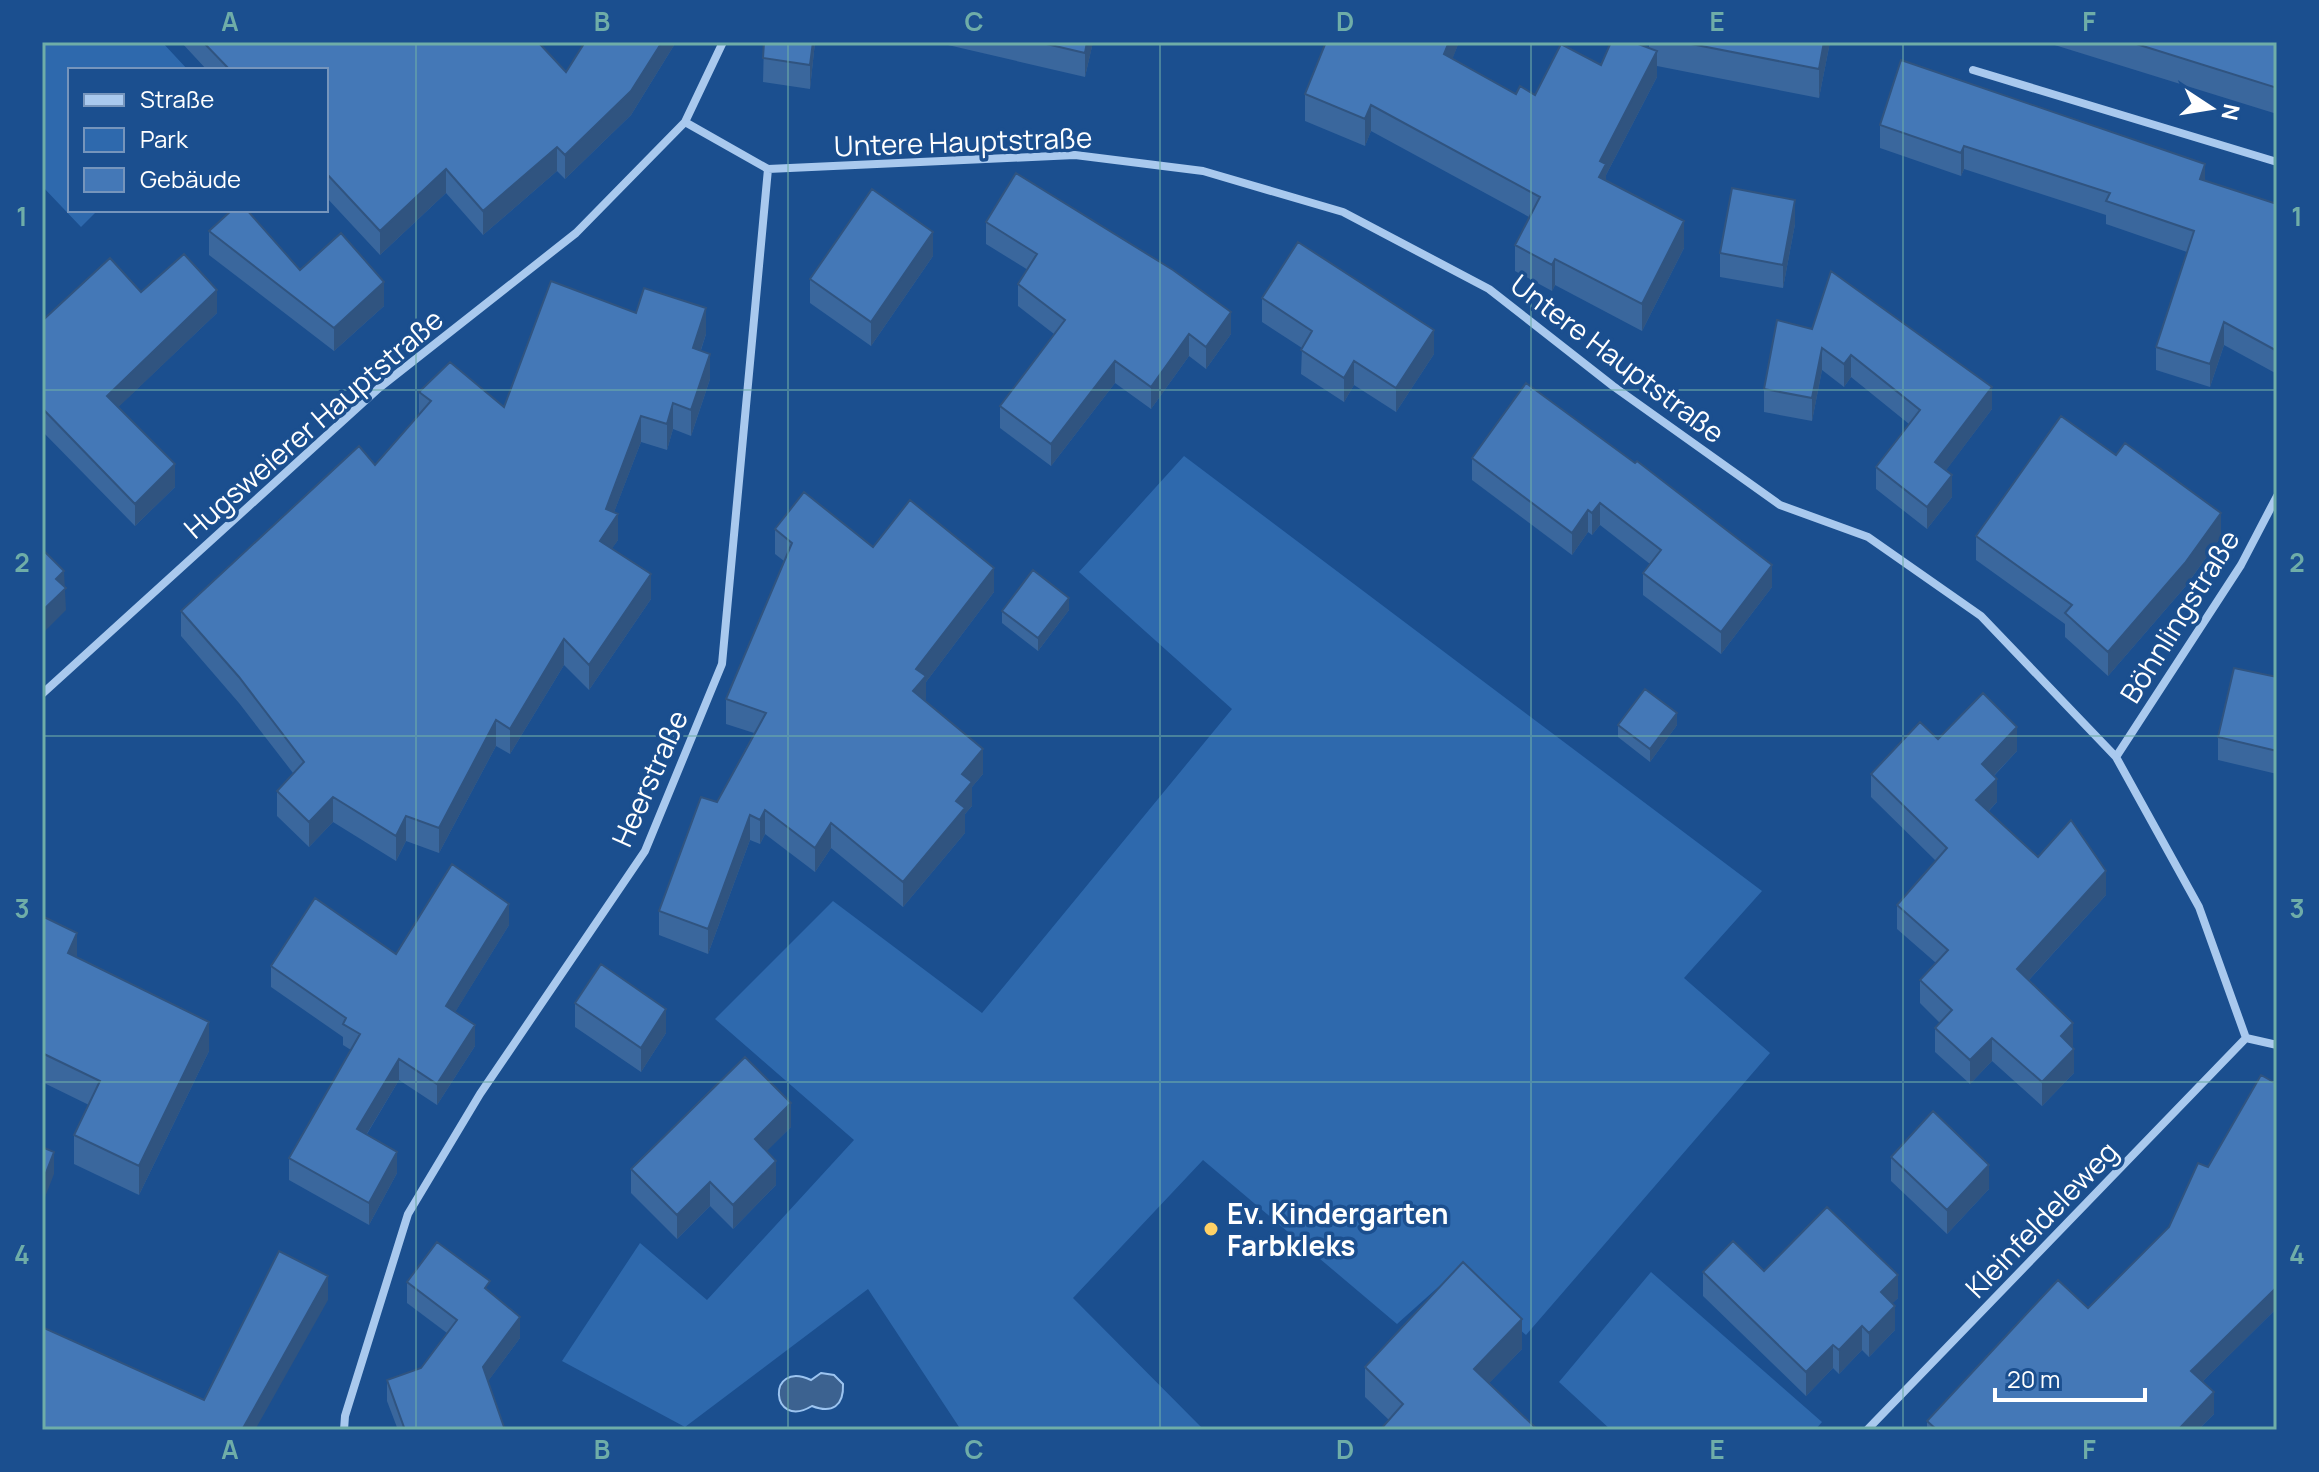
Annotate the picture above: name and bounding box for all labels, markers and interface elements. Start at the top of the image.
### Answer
text: A [221,3,239,39]
text: B [594,3,610,39]
text: C [964,3,984,39]
text: D [1336,3,1354,39]
text: E [1709,3,1725,39]
text: F [2082,3,2096,39]
legend [68,68,328,212]
north arrow [2171,68,2251,148]
text: Straße [140,82,214,115]
text: N [2214,101,2247,123]
street label: Untere Hauptstraße [833,118,1093,164]
text: Park [140,122,189,155]
text: Gebäude [140,162,241,195]
text: 1 [16,198,28,234]
text: 1 [2291,198,2303,234]
street label: Untere Hauptstraße [1503,265,1733,451]
street label: Hugsweierer Hauptstraße [175,300,451,546]
street label: Böhnlingstraße [2111,522,2247,710]
text: 2 [14,544,30,580]
text: 2 [2289,544,2305,580]
street label: Heerstraße [602,704,696,852]
text: 3 [14,890,30,926]
text: 3 [2289,890,2305,926]
street label: Kleinfeldeleweg [1956,1132,2126,1306]
place label: Ev. Kindergarten Farbkleks [1227,1194,1449,1264]
marker: Ev. Kindergarten Farbkleks [1202,1220,1220,1238]
text: 4 [14,1236,30,1272]
text: 4 [2289,1236,2305,1272]
scale bar [1995,1352,2145,1402]
text: 20 m [2007,1362,2060,1395]
text: A [221,1431,239,1467]
text: B [594,1431,610,1467]
text: C [964,1431,984,1467]
text: D [1336,1431,1354,1467]
text: E [1709,1431,1725,1467]
text: F [2082,1431,2096,1467]

